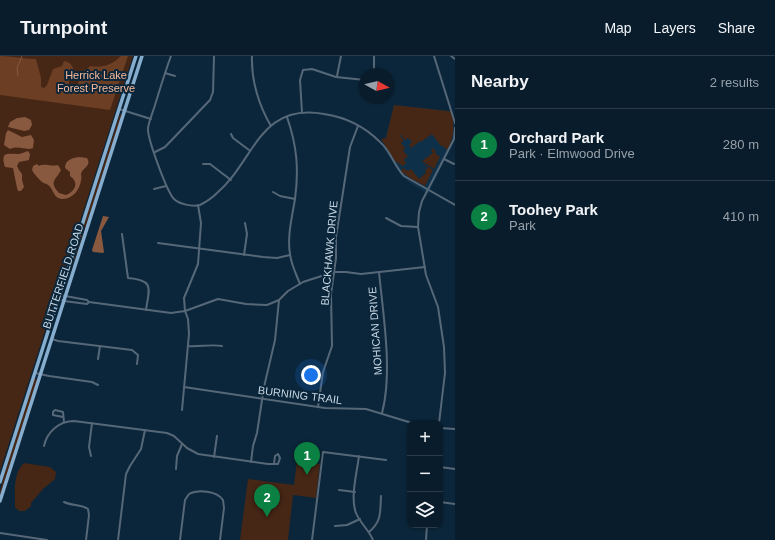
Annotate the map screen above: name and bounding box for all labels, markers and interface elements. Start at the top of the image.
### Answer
text: Turnpoint [20,17,107,38]
text: Map [604,20,632,36]
text: Layers [654,20,696,36]
text: Share [718,20,755,36]
north arrow [359,68,395,104]
park label: Herrick Lake Forest Preserve [57,69,135,94]
text: Nearby [471,72,529,91]
text: 2 results [710,75,759,90]
text: Orchard Park [509,129,604,146]
text: 1 [480,137,488,152]
text: 280 m [723,137,759,152]
text: Park · Elmwood Drive [509,146,635,161]
street label: BLACKHAWK DRIVE [318,200,340,306]
text: Toohey Park [509,201,598,218]
text: 2 [480,209,488,224]
text: 410 m [723,209,759,224]
text: Park [509,218,536,233]
street label: BUTTERFIELD ROAD [40,222,86,330]
street label: MOHICAN DRIVE [366,286,384,376]
your location [301,365,321,385]
street label: BURNING TRAIL [257,384,343,406]
map controls [407,420,443,528]
button: + [407,420,443,456]
pin: 1 [294,442,320,475]
button: − [407,456,443,492]
pin: 2 [254,484,280,517]
button: layers [407,492,443,528]

